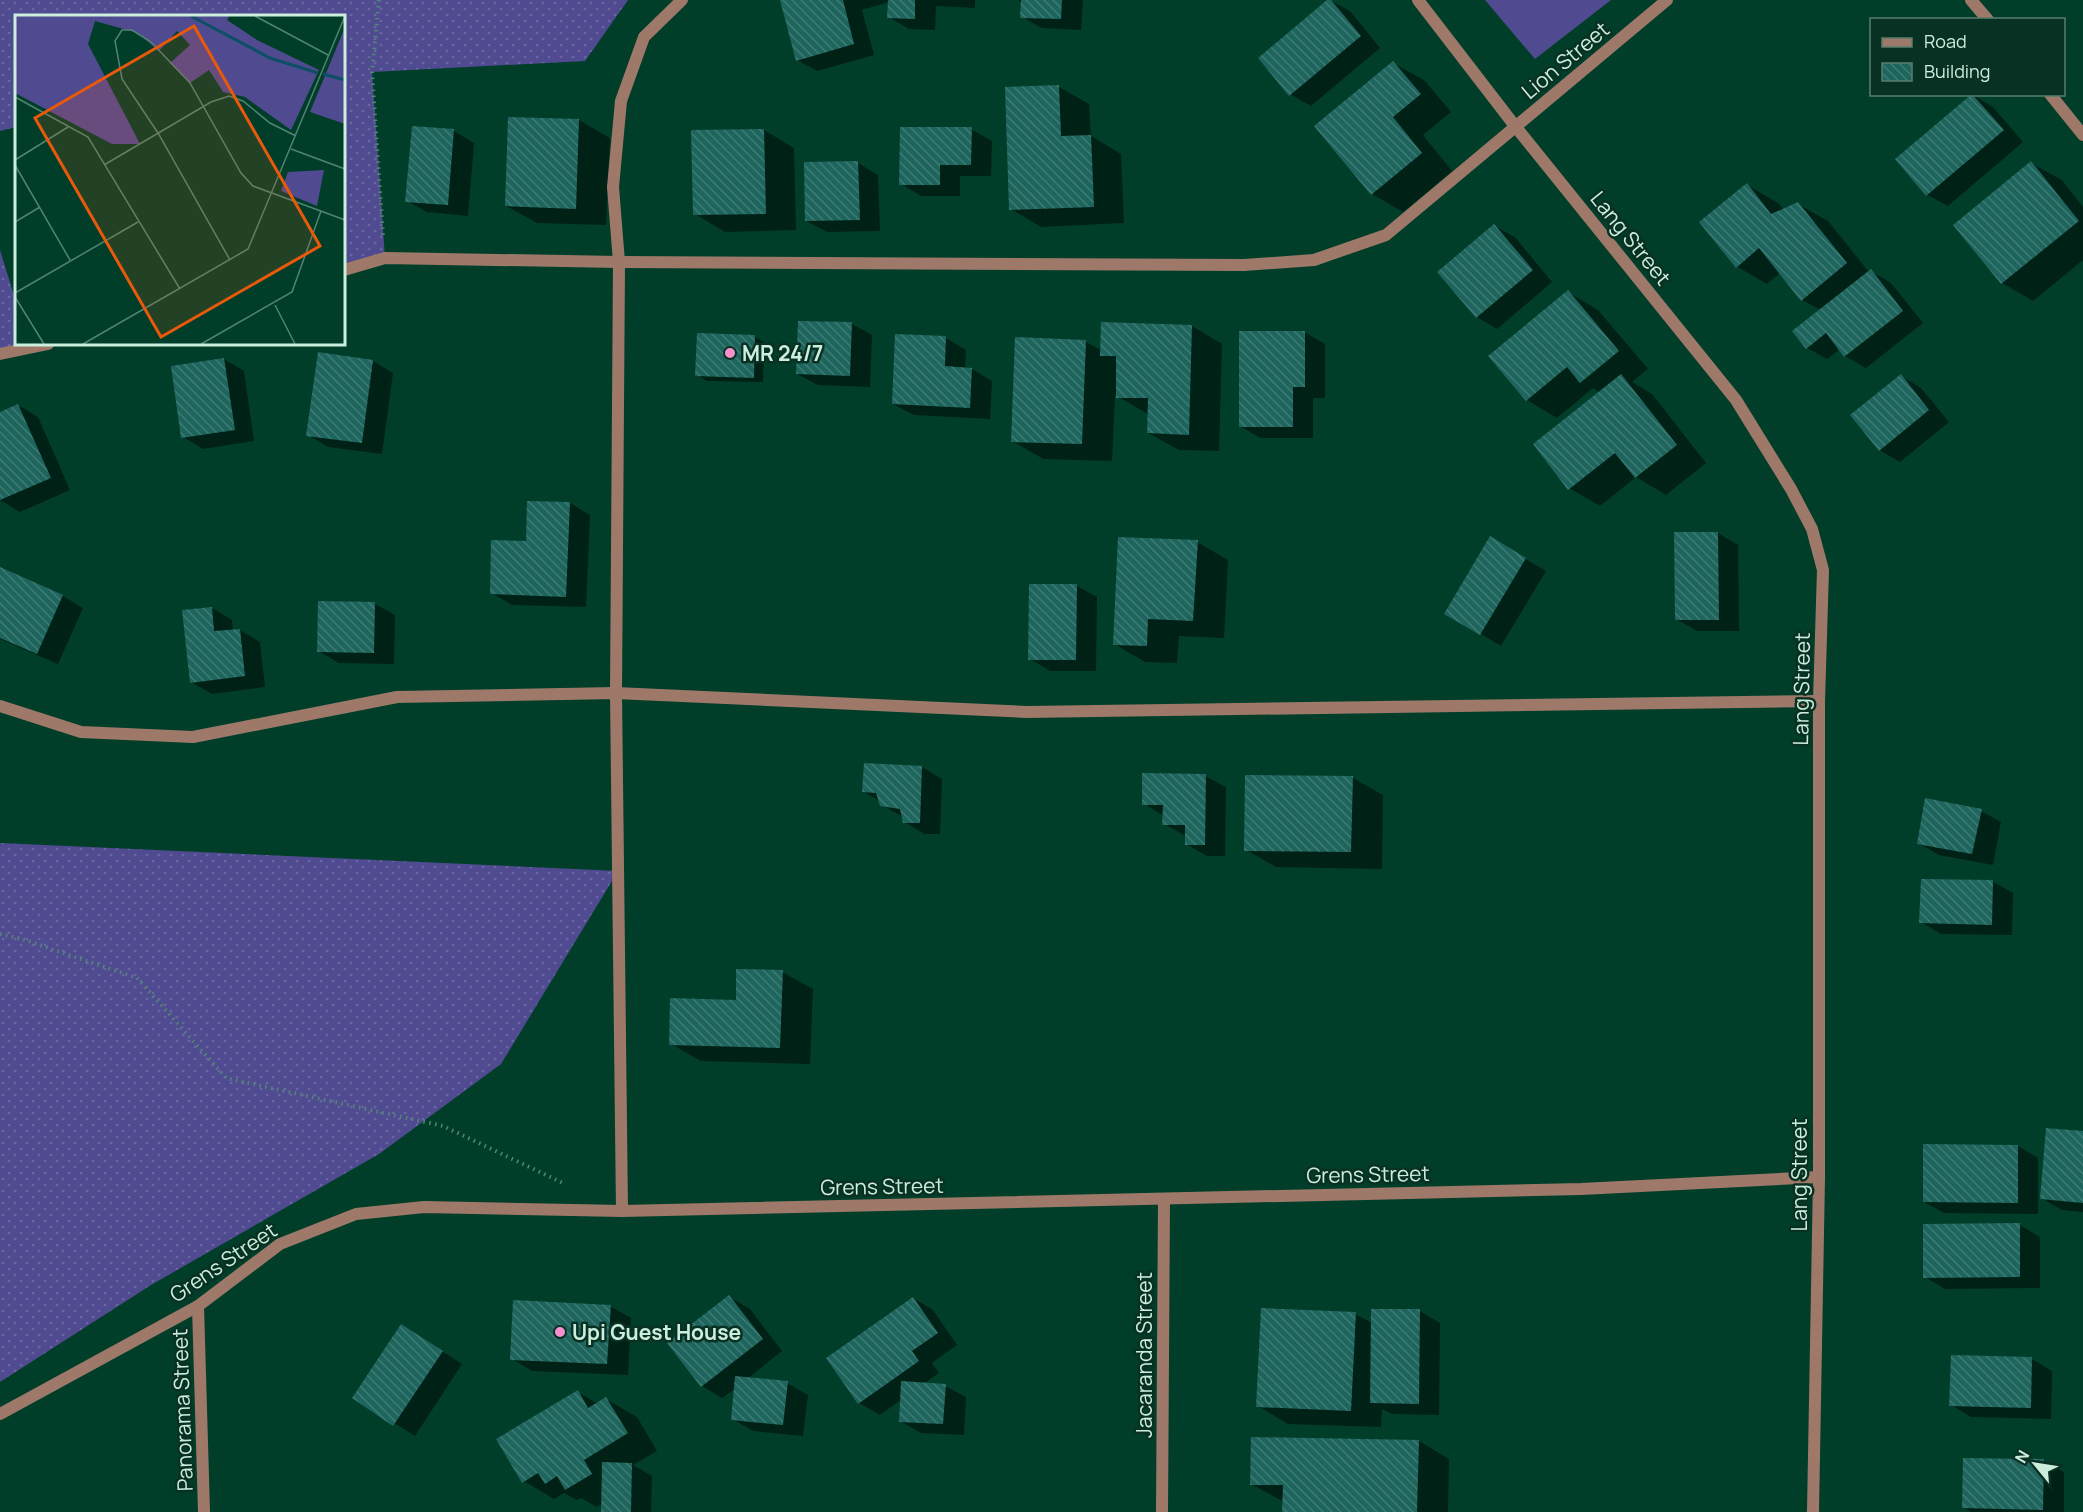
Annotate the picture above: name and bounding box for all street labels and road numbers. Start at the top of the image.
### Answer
street label: Lion Street [1515,15,1615,105]
street label: Lang Street [1585,185,1677,291]
street label: Lang Street [1786,632,1816,746]
street label: Lang Street [1785,1118,1813,1232]
street label: Grens Street [1306,1159,1430,1189]
street label: Grens Street [820,1171,944,1201]
street label: Grens Street [164,1216,282,1308]
street label: Jacaranda Street [1130,1272,1158,1438]
street label: Panorama Street [165,1328,199,1492]

